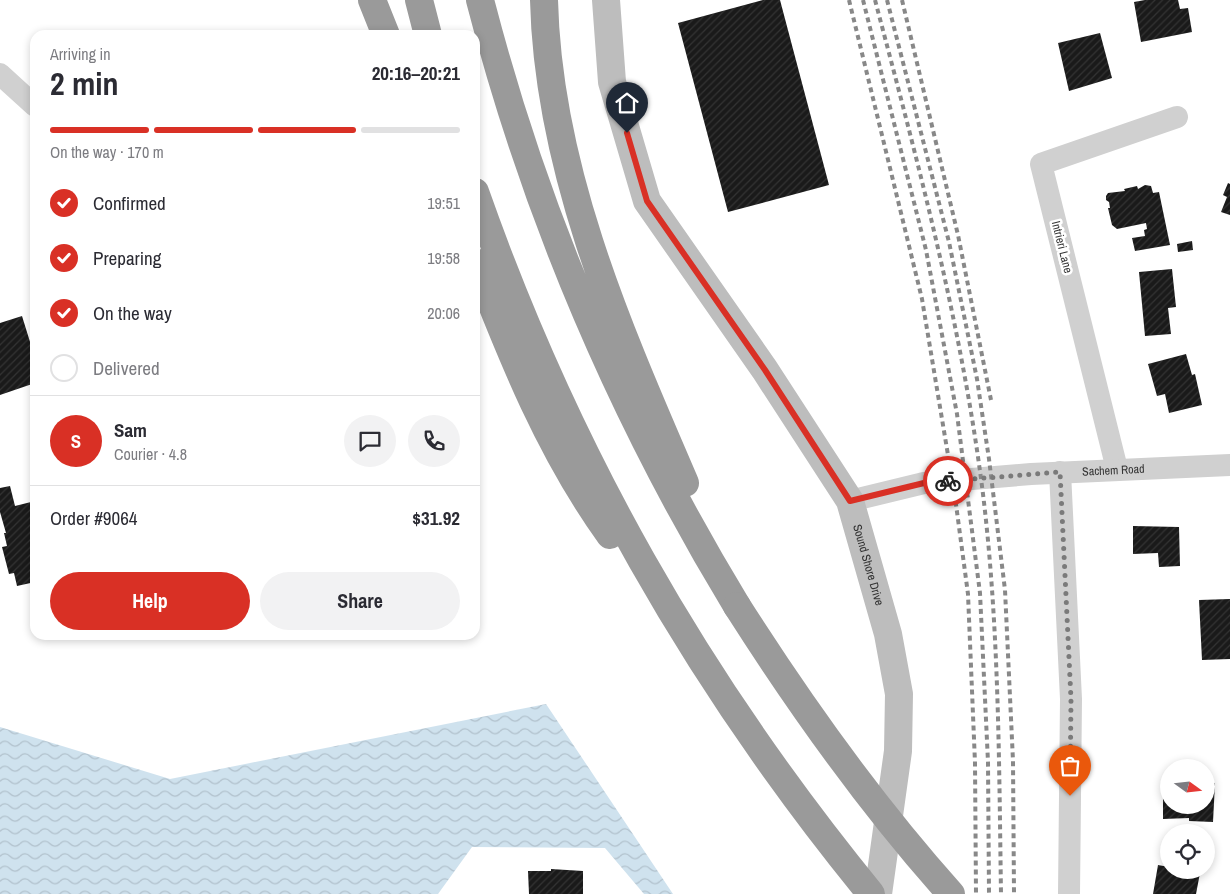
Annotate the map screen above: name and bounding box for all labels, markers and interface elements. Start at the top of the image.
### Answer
text: Arriving in [50,43,111,65]
text: 20:16–20:21 [372,60,460,86]
text: 2 min [50,62,119,105]
pin [606,82,648,133]
icon: home [613,89,641,117]
text: On the way · 170 m [50,141,164,163]
icon: check [50,189,78,217]
text: Confirmed [93,190,166,216]
text: 19:51 [427,192,460,214]
street label: Intrieri Lane [1048,219,1076,275]
icon: check [50,244,78,272]
text: Preparing [93,245,161,271]
text: 19:58 [427,247,460,269]
icon: check [50,299,78,327]
text: On the way [93,300,172,326]
text: 20:06 [427,302,460,324]
text: Delivered [93,355,160,381]
button: chat [344,415,396,467]
button: phone [408,415,460,467]
text: Sam [114,417,147,443]
text: S [71,428,81,454]
text: Courier · 4.8 [114,443,187,465]
courier [923,456,973,506]
street label: Sachem Road [1082,461,1145,480]
icon: bike [934,467,962,495]
text: Order #9064 [50,505,137,531]
text: $31.92 [412,505,460,531]
street label: Sound Shore Drive [849,522,887,607]
button: Help [50,572,250,630]
button: Share [260,572,460,630]
pin [1049,745,1091,796]
icon: bag [1056,752,1084,780]
north arrow [1160,759,1215,814]
map controls [1160,759,1215,879]
button: locate [1160,824,1215,879]

